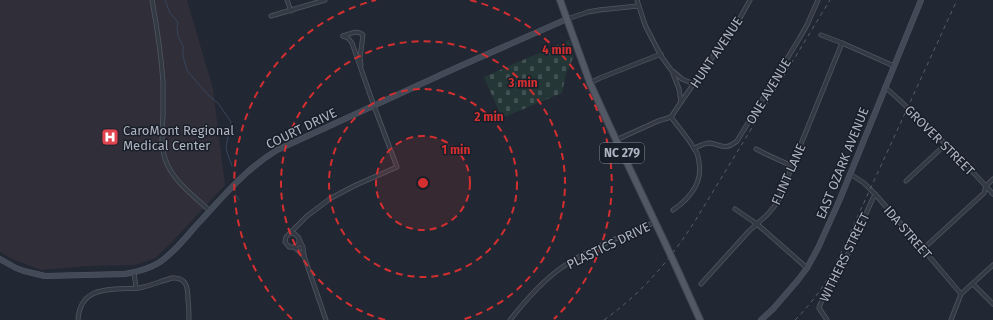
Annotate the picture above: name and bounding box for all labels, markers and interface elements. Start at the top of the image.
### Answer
street label: HUNT AVENUE [687,14,746,91]
text: 4 min [542,43,572,57]
street label: ONE AVENUE [743,56,794,127]
text: 3 min [507,76,538,90]
street label: GROVER STREET [902,102,978,179]
street label: COURT DRIVE [263,105,339,152]
street label: EAST OZARK AVENUE [813,105,872,221]
text: 2 min [474,110,504,124]
place label: CaroMont Regional Medical Center [123,123,234,153]
hospital icon: CaroMont Regional Medical Center [100,127,120,147]
street label: FLINT LANE [768,141,809,207]
text: 1 min [442,143,470,157]
road number: NC 279 [600,143,644,163]
centre of rings [416,176,430,190]
street label: IDA STREET [881,203,935,262]
street label: WITHERS STREET [816,210,873,304]
street label: PLASTICS DRIVE [564,219,652,272]

